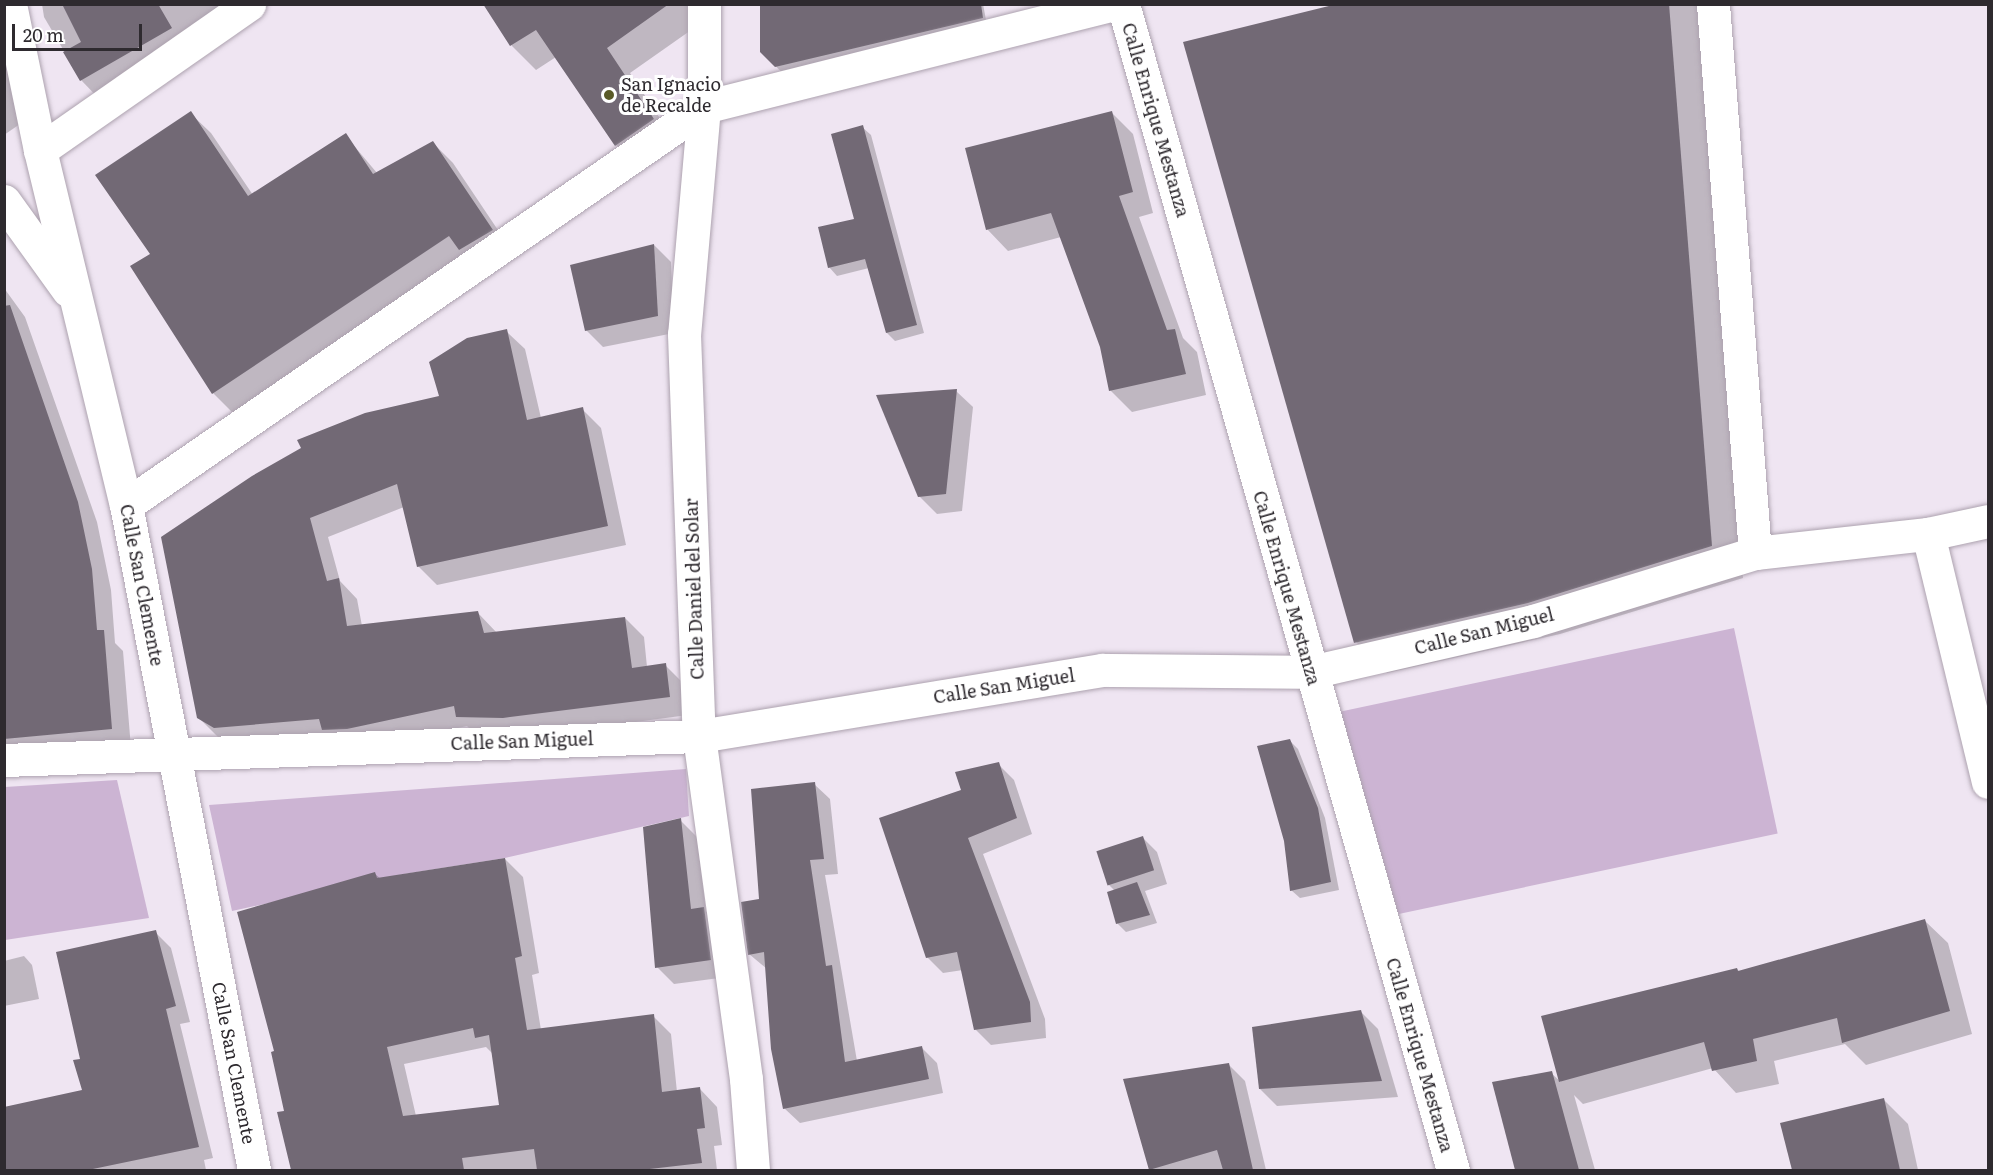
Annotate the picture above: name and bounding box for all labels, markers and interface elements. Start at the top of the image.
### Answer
scale bar [15,12,146,50]
street label: Calle Enrique Mestanza [1118,20,1194,220]
text: 20 m [23,21,64,48]
place label: San Ignacio de Recalde [621,74,721,116]
marker: San Ignacio de Recalde [602,88,616,102]
street label: Calle Enrique Mestanza [1249,488,1325,688]
street label: Calle Daniel del Solar [680,498,708,680]
street label: Calle San Clemente [116,502,168,668]
street label: Calle San Miguel [1412,603,1556,659]
street label: Calle San Miguel [932,664,1076,708]
street label: Calle San Miguel [450,728,594,754]
street label: Calle Enrique Mestanza [1382,955,1458,1155]
street label: Calle San Clemente [208,980,260,1146]

